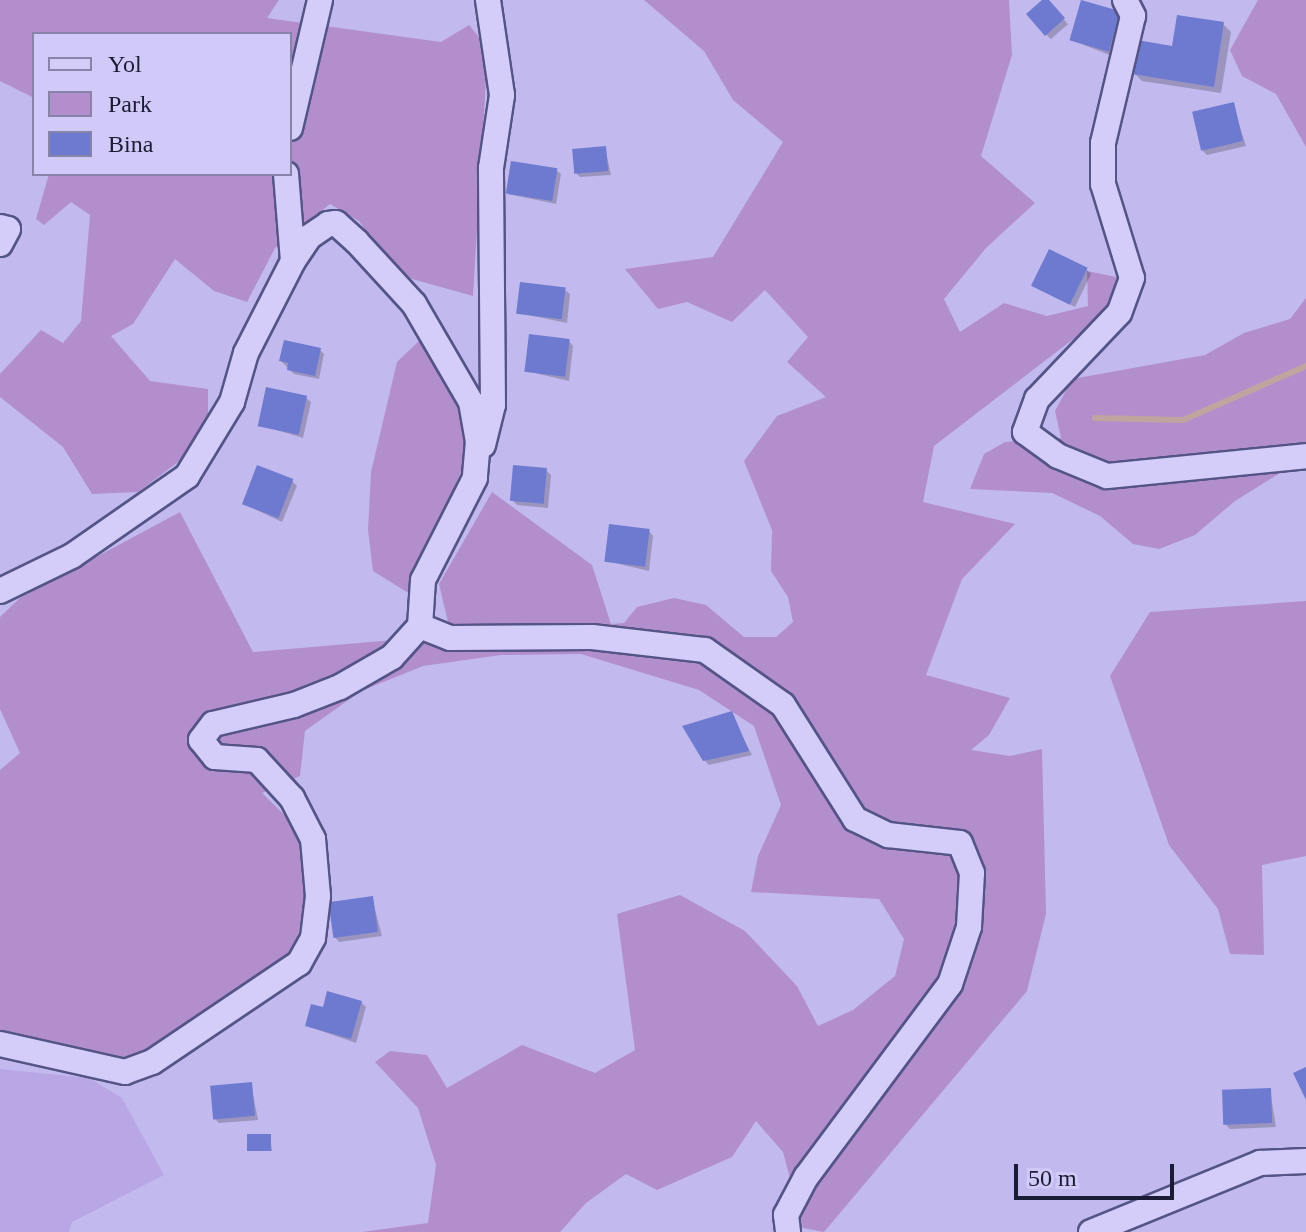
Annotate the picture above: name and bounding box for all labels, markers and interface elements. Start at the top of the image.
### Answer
legend [32,32,292,176]
text: Yol [108,51,142,77]
text: Park [108,91,152,117]
text: Bina [108,131,153,157]
scale bar [1018,1148,1178,1198]
text: 50 m [1028,1165,1077,1191]

